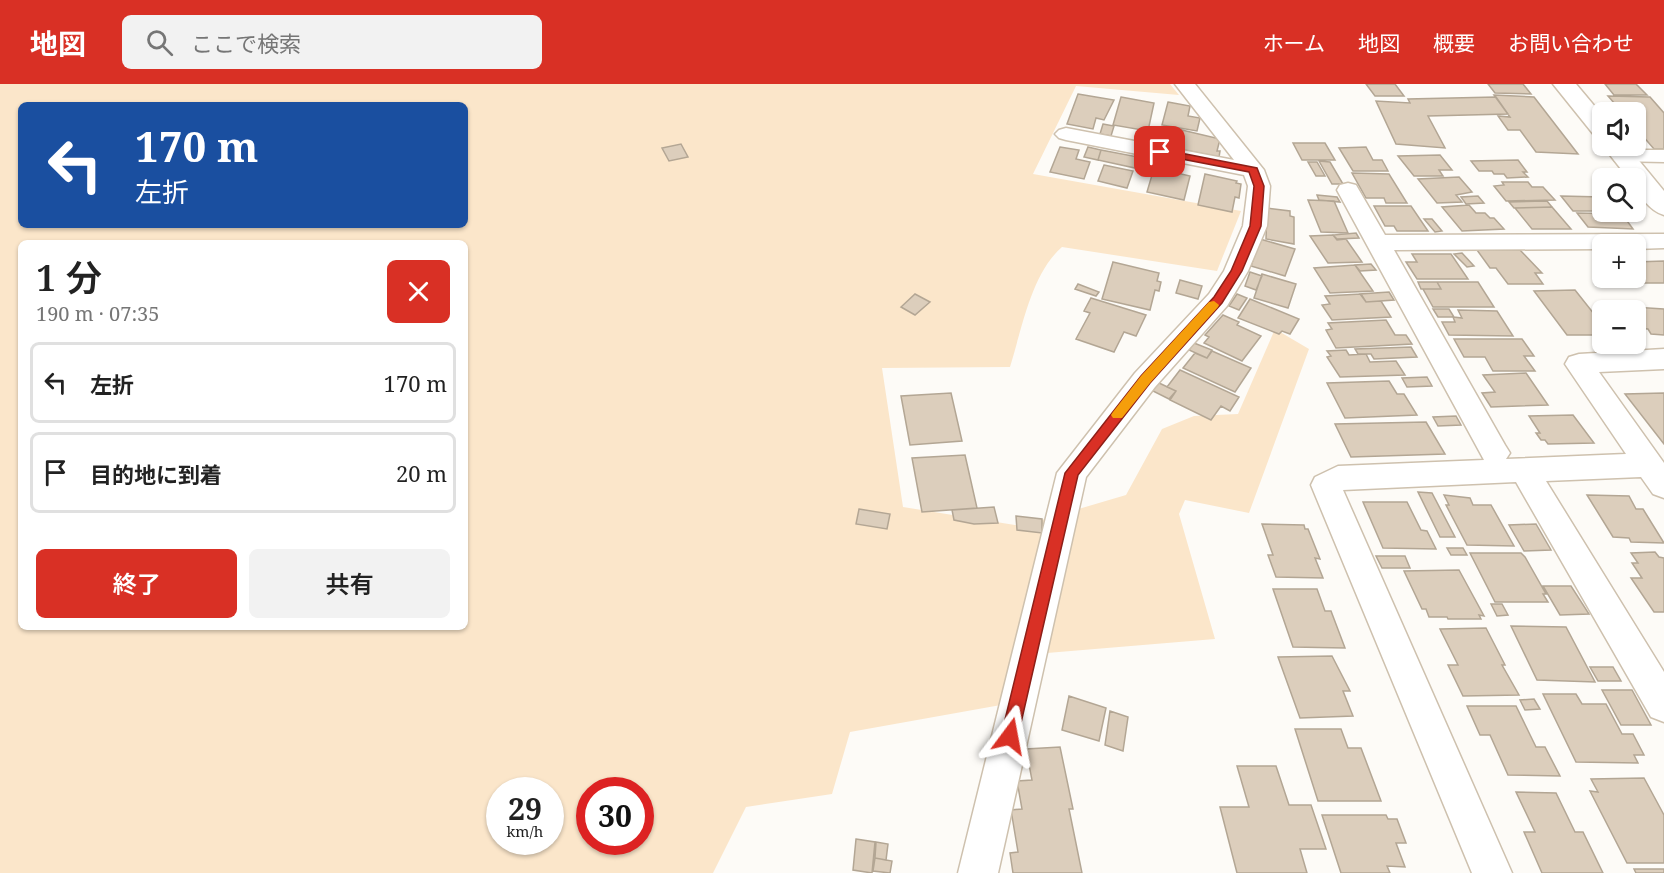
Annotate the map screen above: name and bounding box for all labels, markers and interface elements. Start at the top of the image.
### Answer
search box [122,15,542,69]
text: 地図 [30,24,86,62]
icon: search [143,26,176,59]
text: ここで検索 [191,28,301,58]
text: ホーム [1263,29,1325,57]
text: 地図 [1358,29,1400,57]
text: 概要 [1433,29,1475,57]
text: お問い合わせ [1508,29,1634,57]
map controls [1592,102,1646,354]
button: sound [1592,102,1646,156]
text: 170 m [135,117,259,174]
icon: left [36,126,114,204]
pin [1134,126,1185,177]
icon: arrive [1143,135,1176,168]
button: search [1592,168,1646,222]
text: 左折 [135,173,189,210]
button: + [1592,234,1646,288]
text: 1 分 [36,253,102,302]
button: close [387,260,450,323]
text: 190 m · 07:35 [36,300,159,327]
button: − [1592,300,1646,354]
icon: left [39,366,72,399]
text: 170 m [384,368,447,398]
text: 左折 [90,369,134,399]
icon: arrive [39,456,72,489]
text: 20 m [396,458,447,488]
text: 目的地に到着 [90,459,222,489]
button: 終了 [36,549,237,618]
button: 共有 [249,549,450,618]
position arrow [978,704,1042,768]
speed limit sign: 30 [576,777,654,855]
text: 29 [508,788,542,829]
text: km/h [507,821,543,841]

